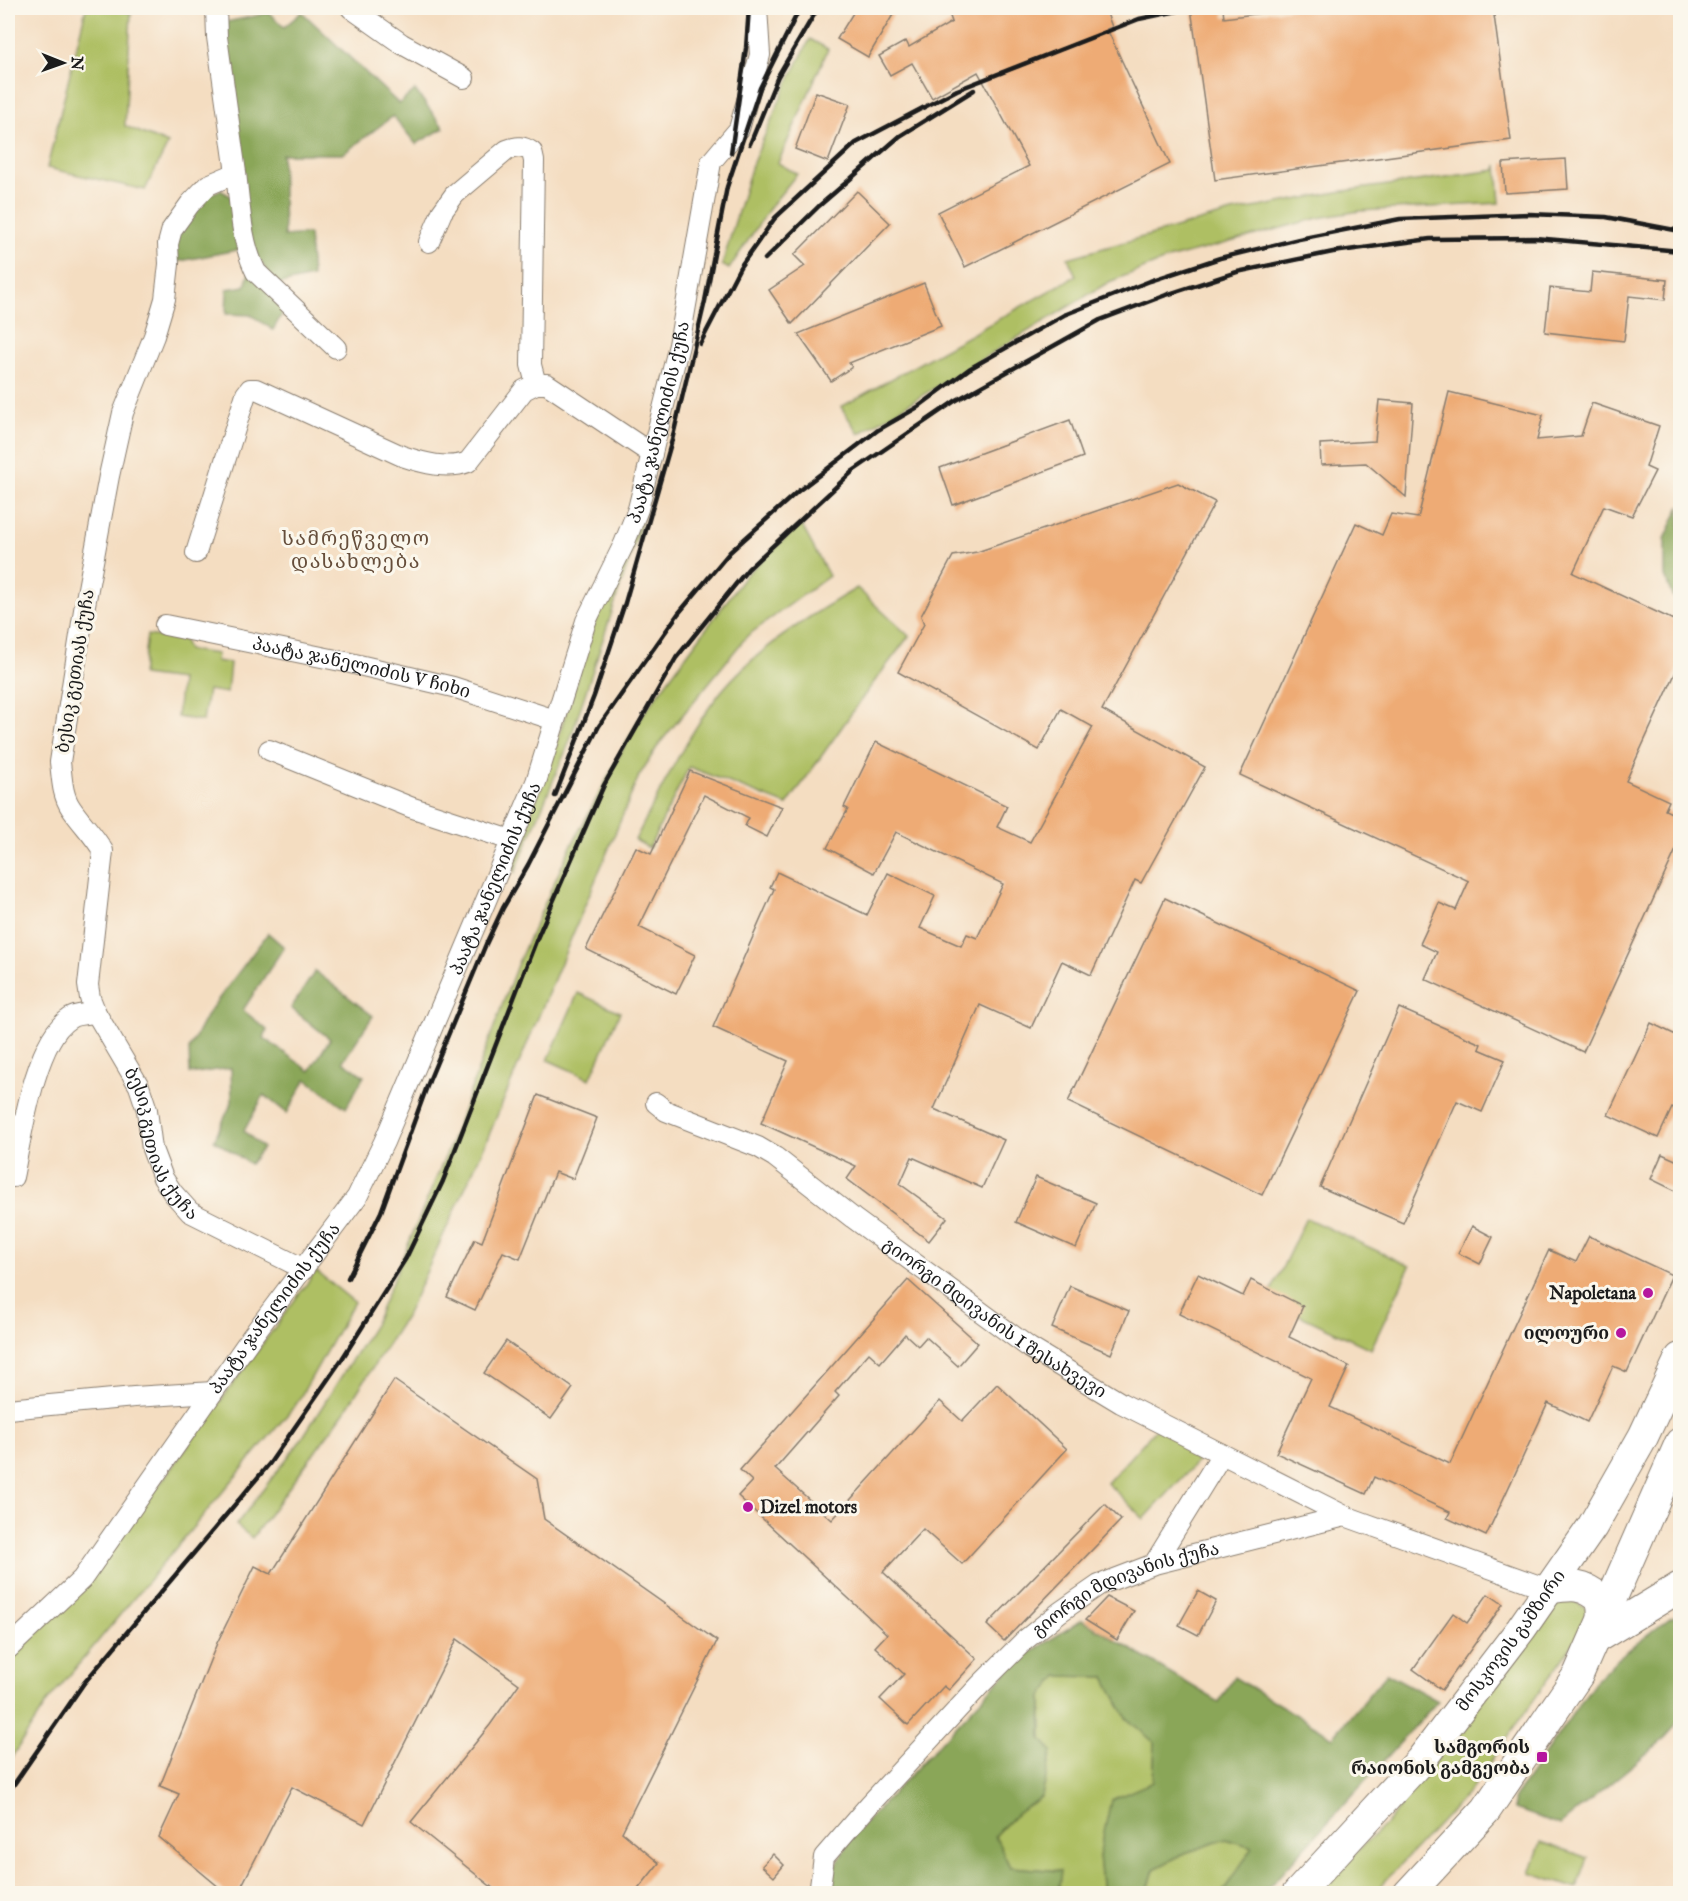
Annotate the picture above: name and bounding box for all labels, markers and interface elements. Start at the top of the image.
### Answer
north arrow [33,33,93,93]
text: N [66,55,86,70]
street label: პაატა ჯანელიძის ქუჩა [623,320,696,527]
district label: სამრეწველო დასახლება [282,527,430,575]
street label: ბესიკ გეთიას ქუჩა [52,588,101,755]
street label: პაატა ჯანელიძის V ჩიხი [250,633,473,705]
street label: პაატა ჯანელიძის ქუჩა [446,779,548,979]
street label: ბესიკ გეთიას ქუჩა [118,1064,200,1226]
street label: პაატა ჯანელიძის ქუჩა [205,1219,346,1399]
street label: გიორგი მდივანის I შესახვევი [878,1234,1110,1404]
place label: Napoletana [1548,1283,1637,1306]
marker: Napoletana [1641,1286,1655,1300]
place label: ილოური [1524,1323,1609,1346]
marker: ილოური [1614,1326,1628,1340]
place label: Dizel motors [760,1497,858,1520]
marker: Dizel motors [741,1500,755,1514]
street label: გიორგი მდივანის ქუჩა [1028,1538,1222,1643]
street label: მოსკოვის გამზირი [1452,1566,1572,1717]
place label: სამგორის რაიონის გამგეობა [1351,1737,1530,1781]
marker: სამგორის რაიონის გამგეობა [1535,1750,1549,1764]

